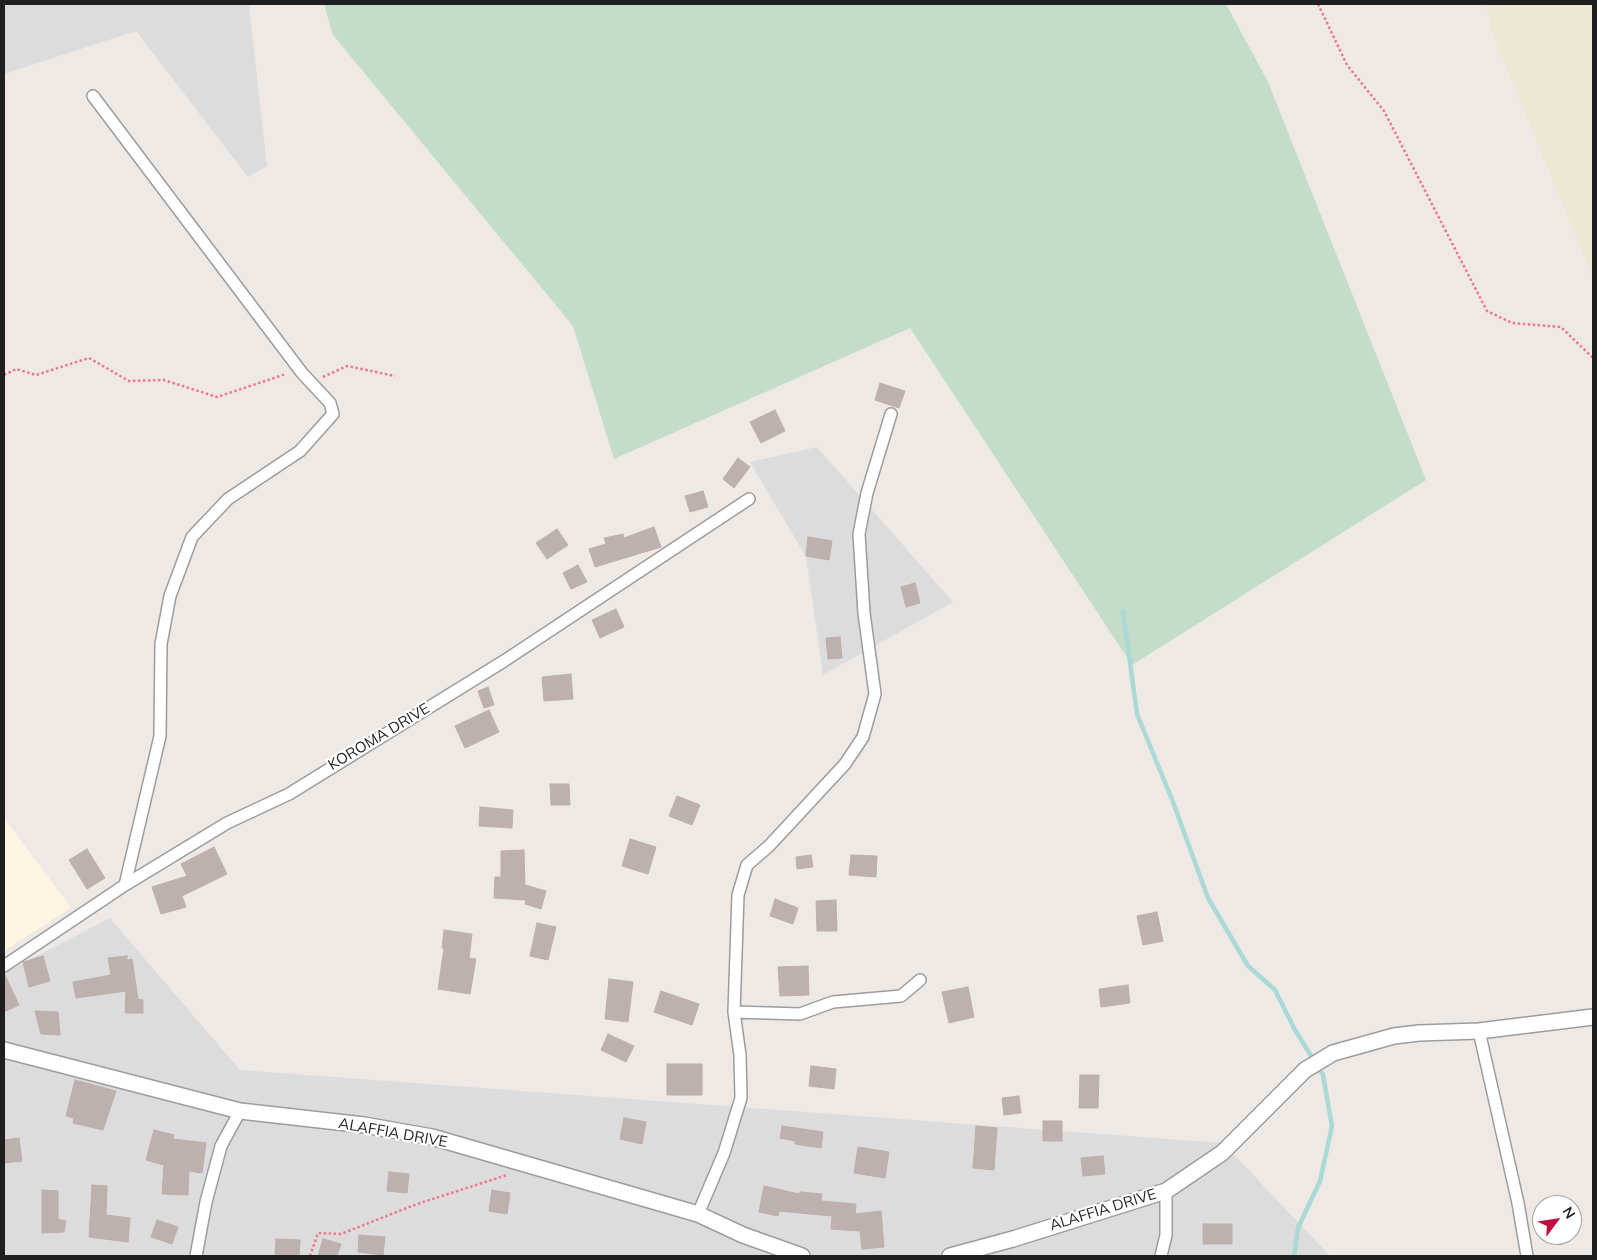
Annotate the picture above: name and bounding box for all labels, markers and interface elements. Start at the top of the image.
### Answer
street label: KOROMA DRIVE [325,700,433,774]
street label: ALAFFIA DRIVE [337,1115,449,1151]
street label: ALAFFIA DRIVE [1048,1185,1158,1235]
north arrow [1532,1195,1582,1245]
text: N [1559,1204,1579,1222]

